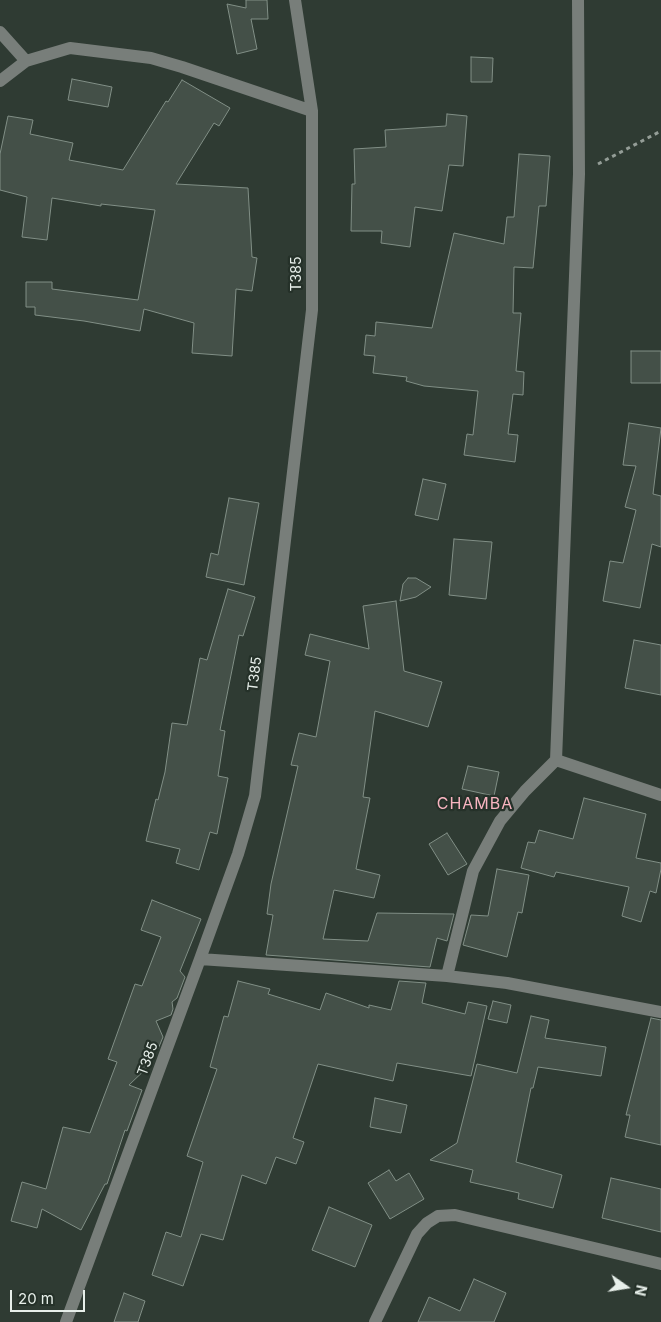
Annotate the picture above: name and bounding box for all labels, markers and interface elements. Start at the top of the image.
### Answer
street label: T385 [289,257,305,291]
street label: T385 [245,656,265,692]
district label: CHAMBA [436,794,514,814]
street label: T385 [134,1040,162,1078]
north arrow [601,1262,651,1312]
scale bar [12,1280,88,1312]
text: N [632,1283,651,1298]
text: 20 m [18,1289,54,1308]

